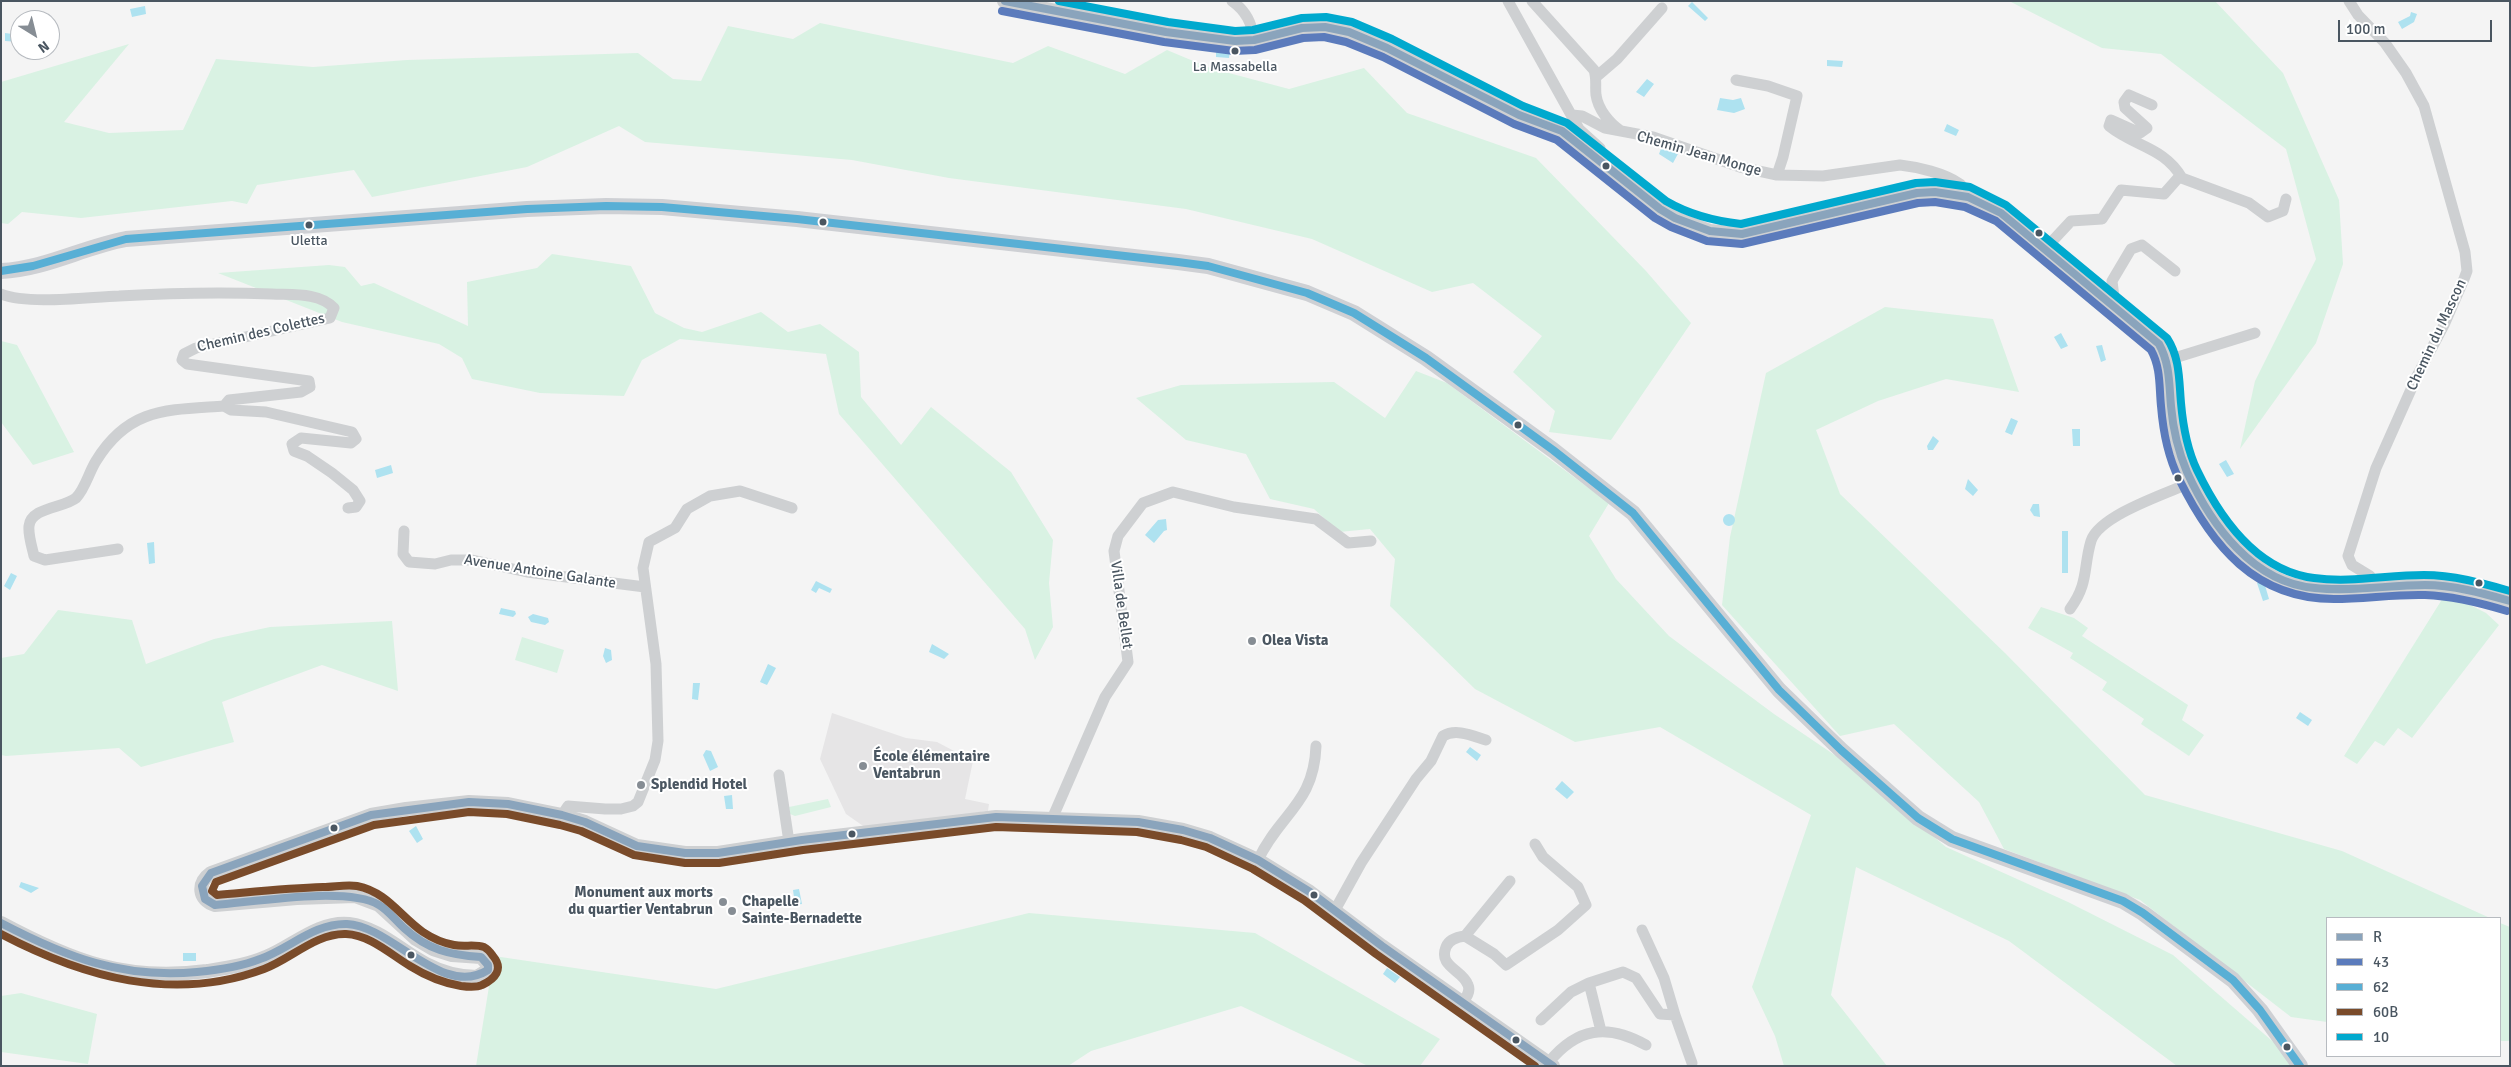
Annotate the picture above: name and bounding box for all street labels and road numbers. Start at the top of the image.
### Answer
street label: Chemin Jean Monge [1634,128,1764,180]
street label: Chemin du Mascon [2403,276,2471,394]
street label: Chemin des Colettes [195,310,327,356]
street label: Avenue Antoine Galante [463,551,617,593]
street label: Villa de Bellet [1106,560,1136,650]

